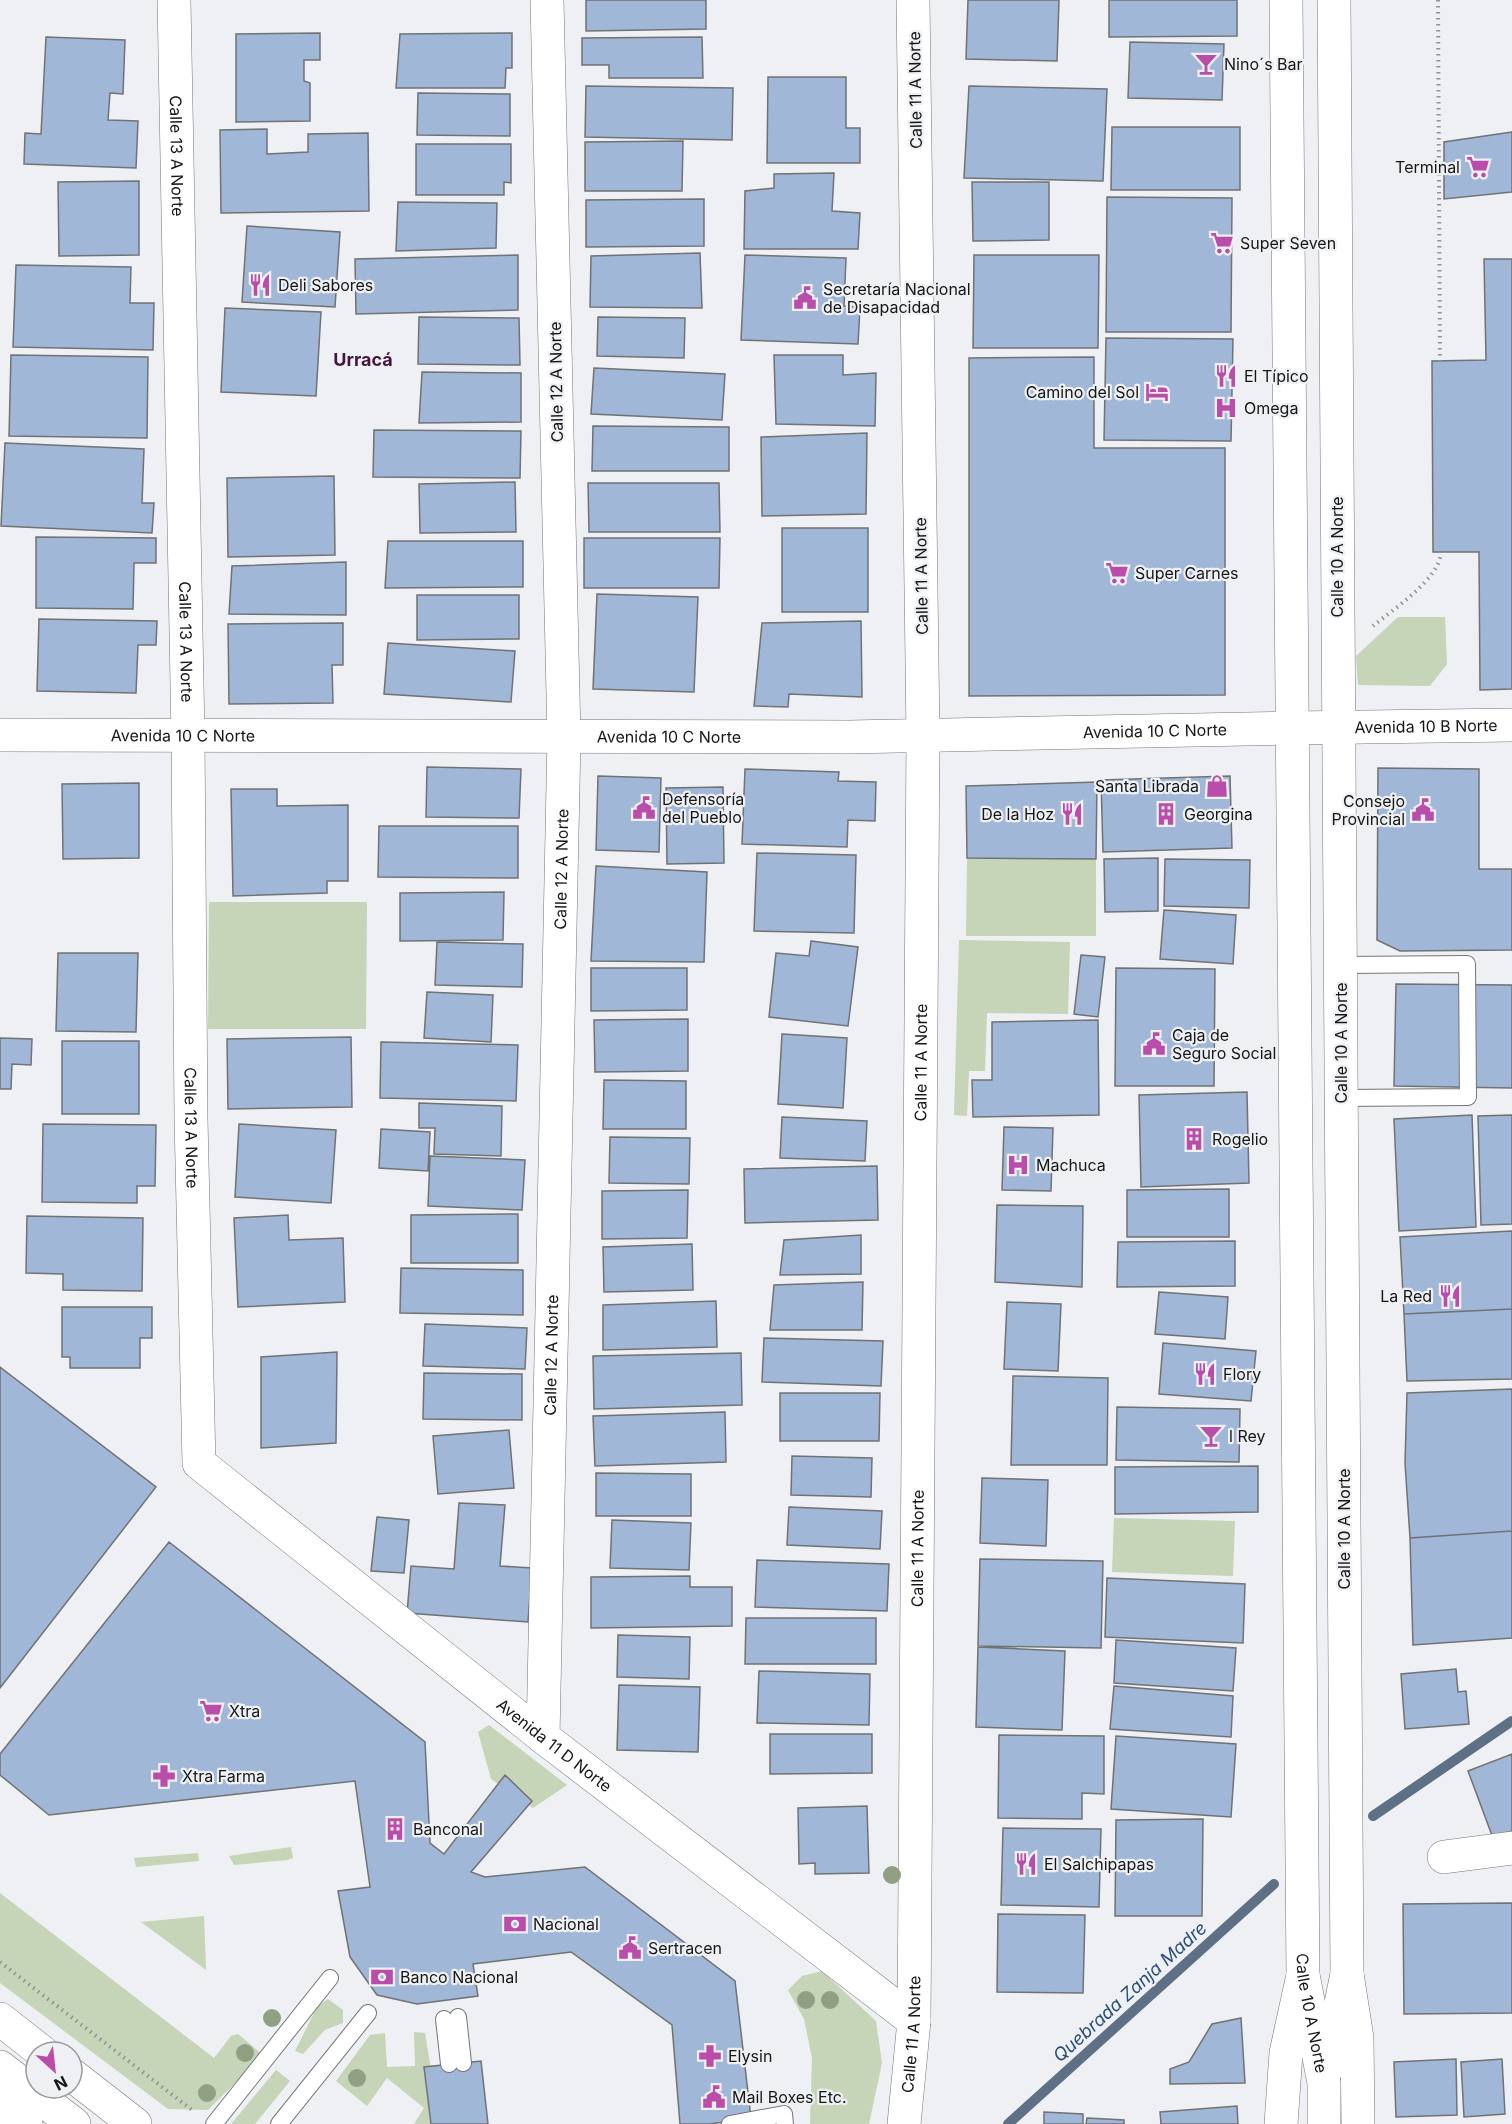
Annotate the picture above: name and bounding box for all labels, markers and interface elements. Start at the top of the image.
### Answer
street label: Calle 11 A Norte [904,31,926,149]
bar icon: Nino´s Bar [1193,51,1219,77]
place label: Nino´s Bar [1224,54,1303,74]
street label: Calle 13 A Norte [166,95,188,217]
supermarket icon: Terminal [1465,154,1491,180]
place label: Terminal [1395,157,1460,177]
supermarket icon: Super Seven [1209,230,1235,256]
place label: Super Seven [1240,233,1336,253]
restaurant icon: Deli Sabores [247,272,273,298]
place label: Deli Sabores [278,275,373,295]
place label: Secretaría Nacional de Disapacidad [823,279,971,317]
public building icon: Secretaría Nacional de Disapacidad [792,285,818,311]
street label: Calle 12 A Norte [545,321,567,443]
district label: Urracá [333,349,393,370]
restaurant icon: El Típico [1213,363,1239,389]
place label: El Típico [1244,366,1309,386]
hotel icon: Camino del Sol [1144,379,1170,405]
place label: Camino del Sol [1026,382,1139,402]
hospital icon: Omega [1213,395,1239,421]
place label: Omega [1244,398,1298,418]
street label: Calle 10 A Norte [1327,496,1347,618]
street label: Calle 11 A Norte [910,517,932,635]
supermarket icon: Super Carnes [1104,560,1130,586]
place label: Super Carnes [1135,563,1239,583]
street label: Calle 13 A Norte [175,581,197,703]
street label: Avenida 10 B Norte [1354,715,1498,737]
street label: Avenida 10 C Norte [1083,719,1227,742]
street label: Avenida 10 C Norte [111,725,255,746]
street label: Avenida 10 C Norte [597,726,741,747]
shop icon: Santa Librada [1204,773,1230,799]
place label: Santa Librada [1095,776,1199,796]
place label: Defensoría del Pueblo [662,789,744,827]
place label: Consejo Provincial [1332,791,1405,829]
public building icon: Defensoría del Pueblo [631,795,657,821]
public building icon: Consejo Provincial [1410,797,1436,823]
restaurant icon: De la Hoz [1059,801,1085,827]
building icon: Georgina [1153,801,1179,827]
place label: De la Hoz [981,804,1054,824]
place label: Georgina [1184,804,1253,824]
street label: Calle 12 A Norte [550,809,573,930]
street label: Calle 10 A Norte [1331,982,1351,1104]
street label: Calle 11 A Norte [910,1004,931,1121]
place label: Caja de Seguro Social [1172,1025,1276,1063]
public building icon: Caja de Seguro Social [1141,1031,1167,1057]
street label: Calle 13 A Norte [181,1067,203,1189]
building icon: Rogelio [1181,1126,1207,1152]
place label: Rogelio [1212,1129,1268,1149]
hospital icon: Machuca [1005,1152,1031,1178]
place label: Machuca [1036,1155,1106,1175]
restaurant icon: La Red [1437,1283,1463,1309]
place label: La Red [1380,1286,1432,1306]
street label: Calle 12 A Norte [540,1294,562,1416]
restaurant icon: Flory [1192,1361,1218,1387]
place label: Flory [1223,1364,1261,1384]
bar icon: l Rey [1198,1423,1224,1449]
place label: l Rey [1229,1426,1265,1446]
street label: Calle 10 A Norte [1334,1468,1354,1590]
street label: Calle 11 A Norte [907,1490,928,1607]
street label: Avenida 11 D Norte [493,1694,616,1796]
supermarket icon: Xtra [198,1698,224,1724]
place label: Xtra [229,1701,260,1721]
pharmacy icon: Xtra Farma [151,1763,177,1789]
place label: Xtra Farma [182,1766,265,1786]
building icon: Banconal [382,1816,408,1842]
place label: Banconal [413,1819,483,1839]
restaurant icon: El Salchipapas [1013,1851,1039,1877]
place label: El Salchipapas [1044,1854,1154,1874]
bank icon: Nacional [502,1911,528,1937]
place label: Nacional [533,1914,599,1934]
water label: Quebrada Zanja Madre [1049,1917,1211,2066]
public building icon: Sertracen [617,1935,643,1961]
place label: Sertracen [648,1938,722,1958]
street label: Calle 10 A Norte [1293,1953,1332,2075]
bank icon: Banco Nacional [369,1964,395,1990]
place label: Banco Nacional [400,1967,518,1987]
street label: Calle 11 A Norte [897,1976,924,2094]
north arrow [24,2040,84,2100]
pharmacy icon: Elysin [697,2043,723,2069]
place label: Elysin [728,2046,772,2066]
text: N [51,2072,71,2095]
public building icon: Mail Boxes Etc. [701,2084,727,2110]
place label: Mail Boxes Etc. [732,2087,846,2107]

